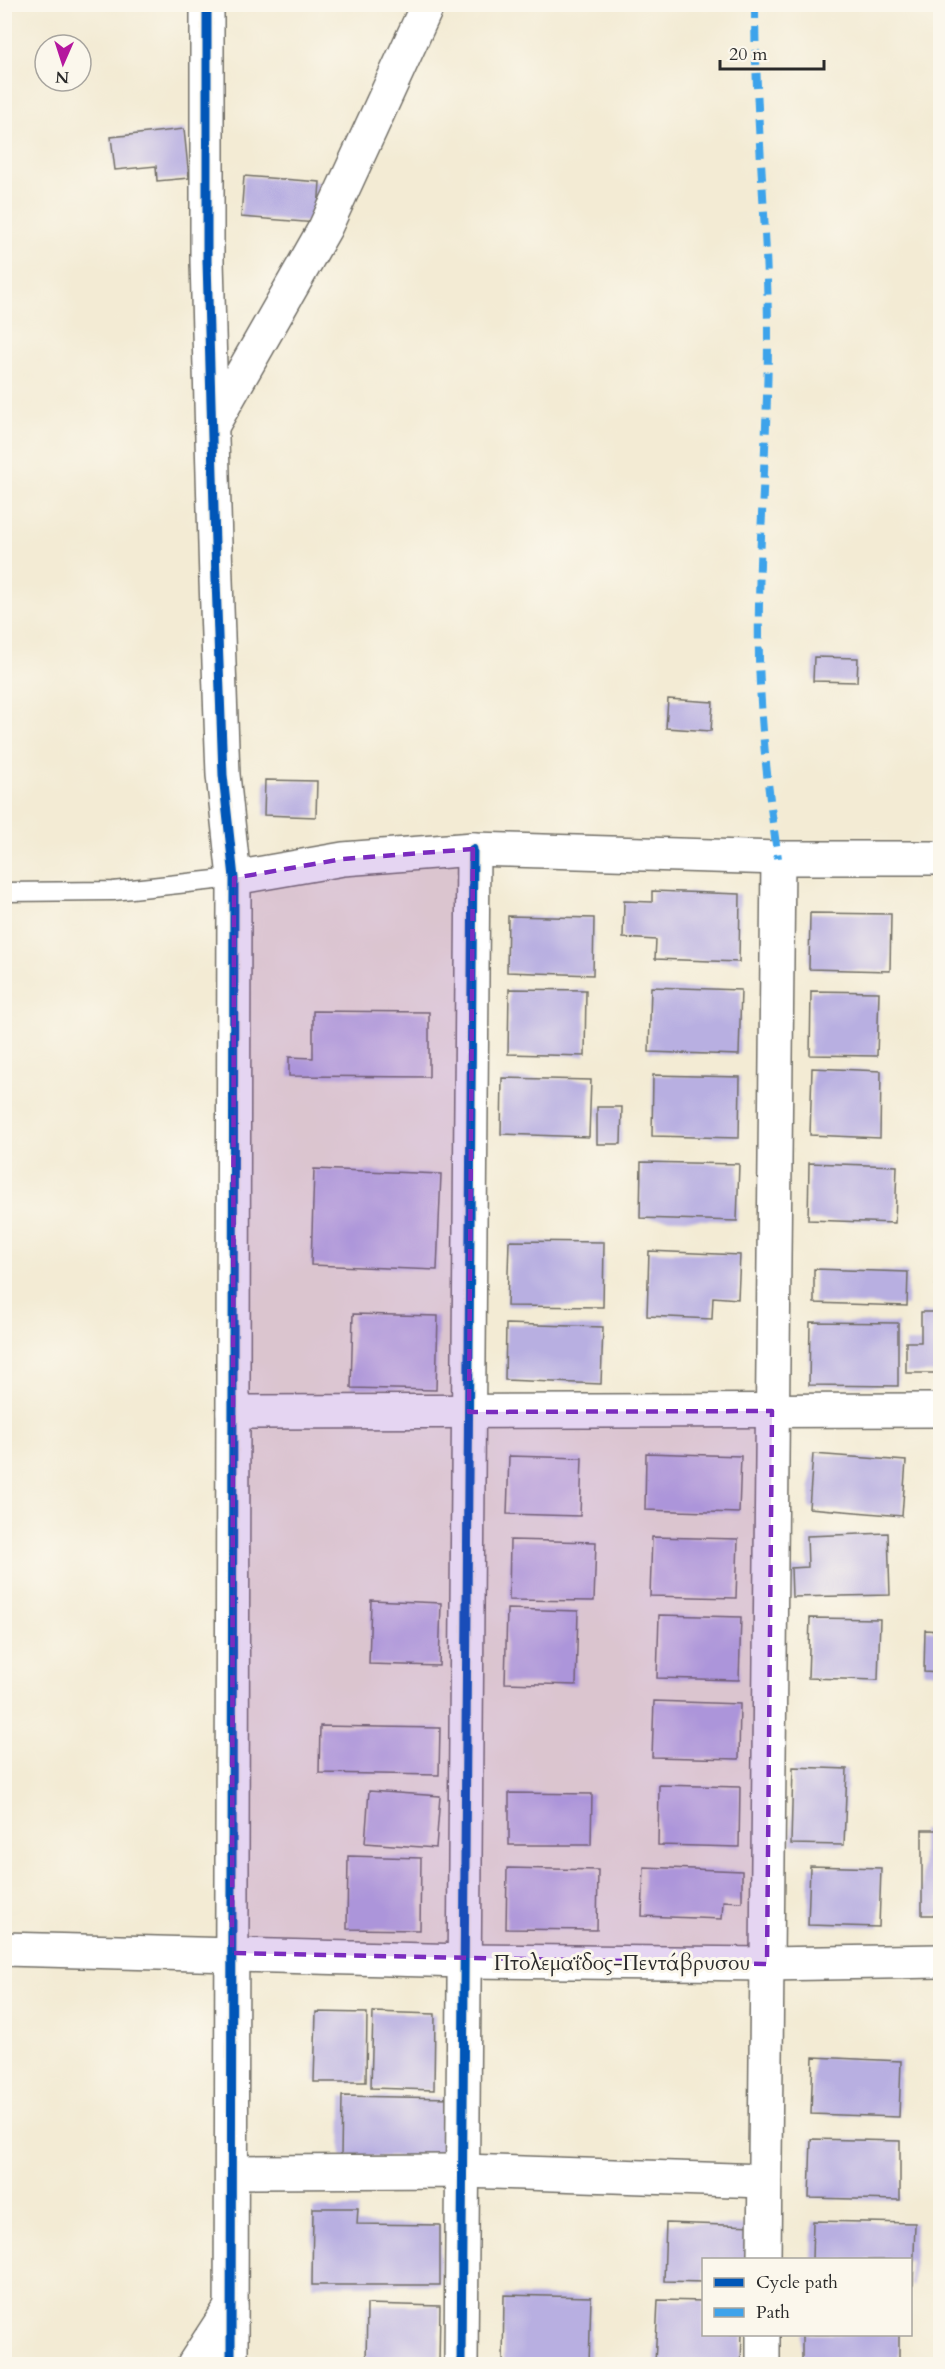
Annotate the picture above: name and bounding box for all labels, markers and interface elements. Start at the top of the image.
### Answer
north arrow [33,33,93,93]
scale bar [720,33,824,71]
text: 20 m [729,42,768,67]
text: N [55,66,70,88]
street label: Πτολεμαΐδος-Πεντάβρυσου [494,1949,750,1978]
legend [702,2258,912,2336]
text: Cycle path [756,2270,838,2295]
text: Path [756,2300,790,2325]

